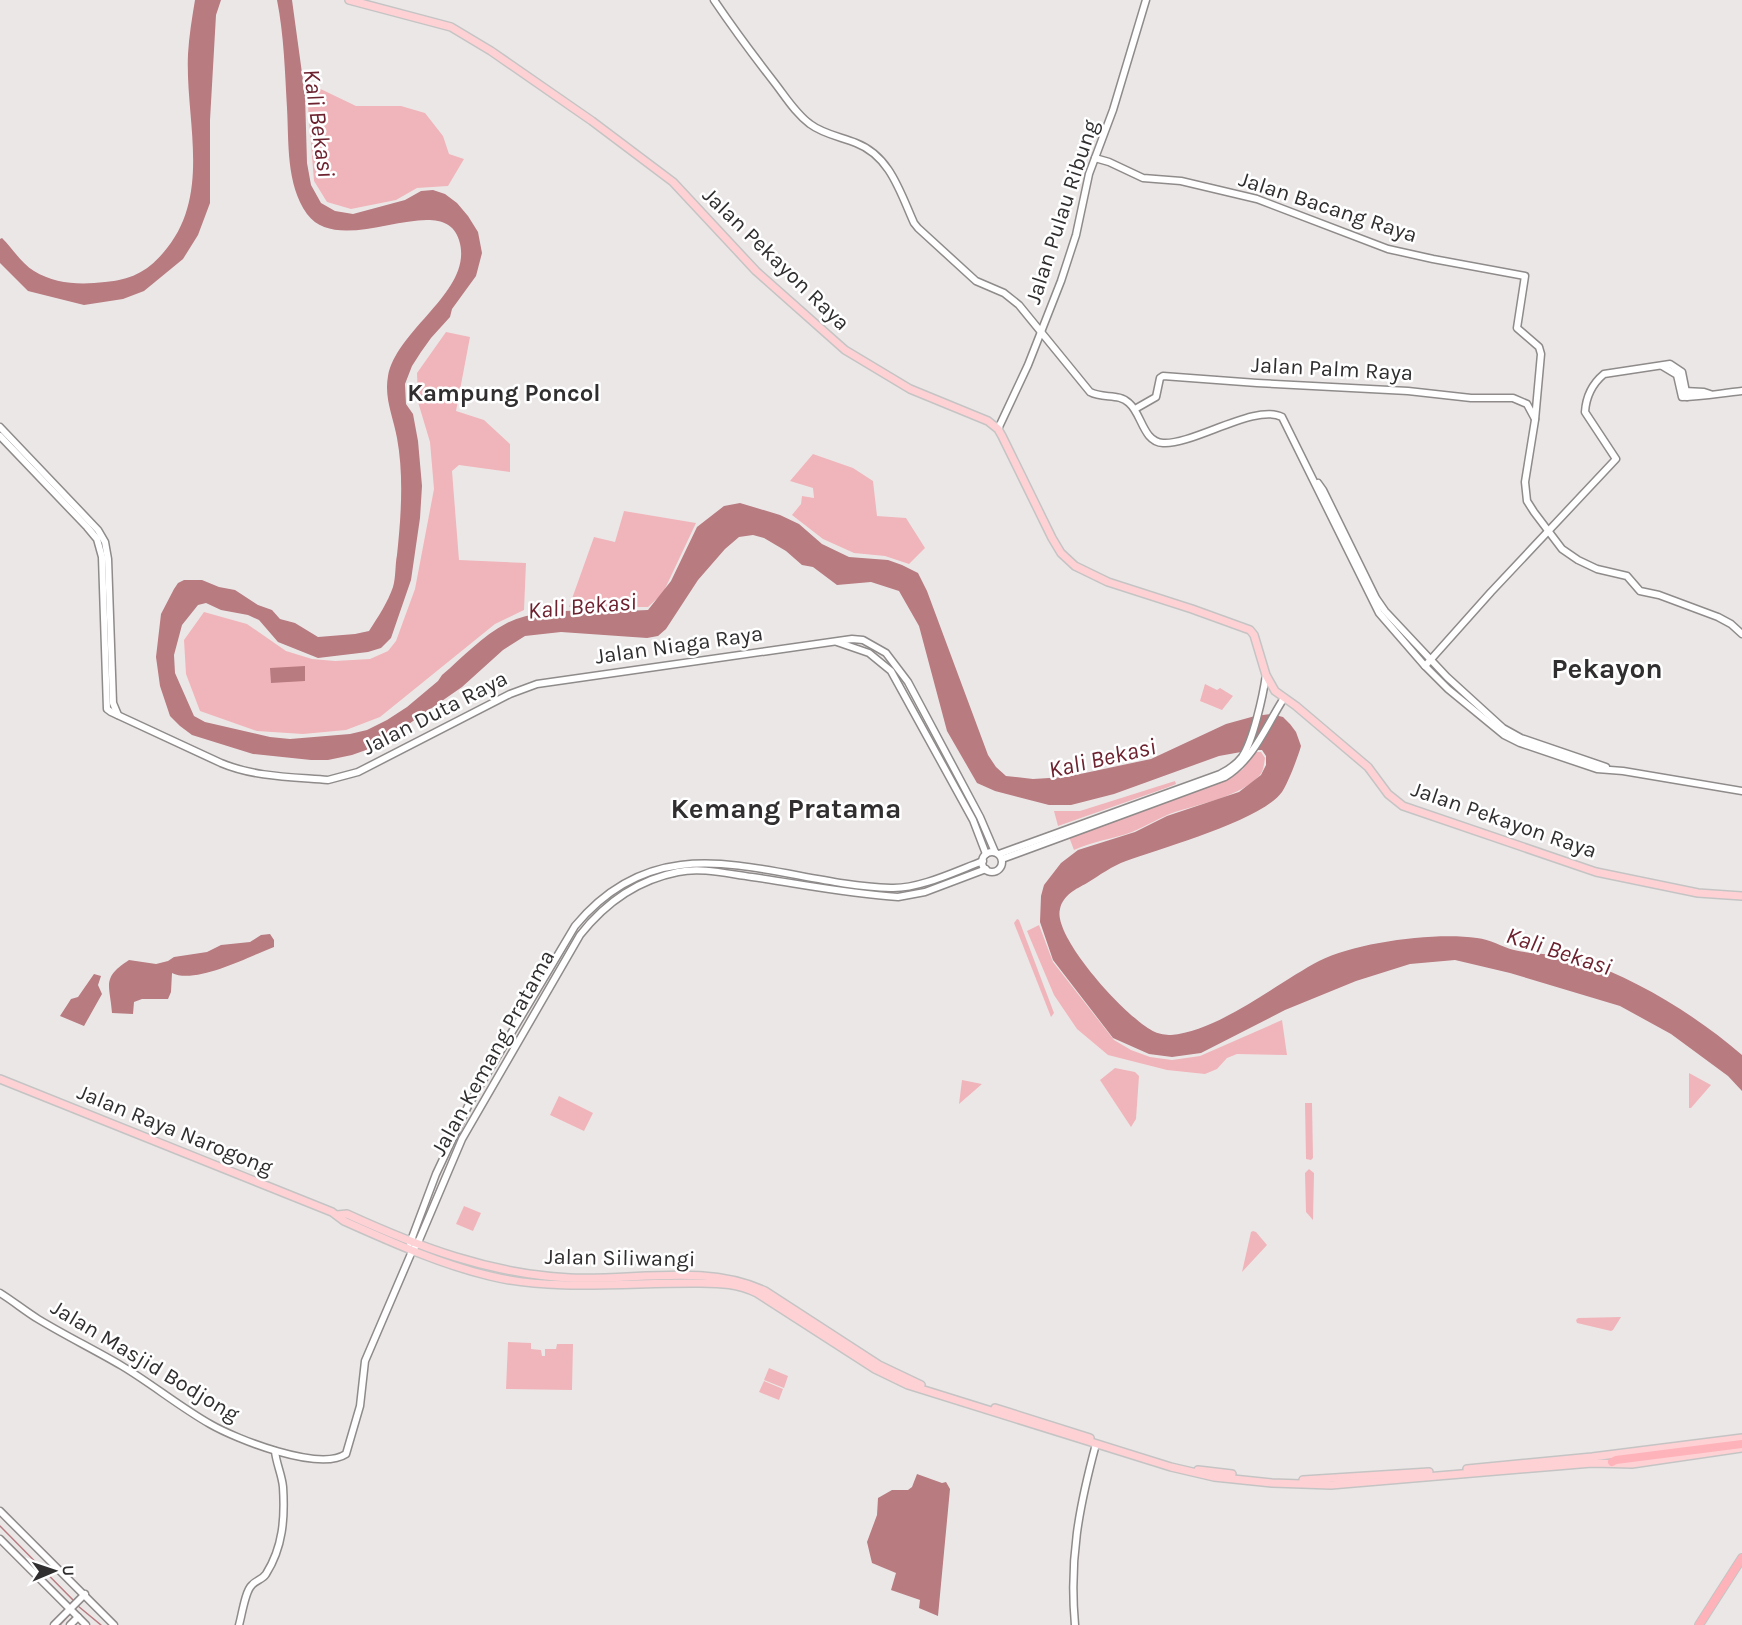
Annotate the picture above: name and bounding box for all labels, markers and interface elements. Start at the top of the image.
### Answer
water label: Kali Bekasi [298,67,340,179]
street label: Jalan Pulau Ribung [1020,116,1104,307]
street label: Jalan Bacang Raya [1236,166,1420,248]
street label: Jalan Pekayon Raya [697,182,855,336]
street label: Jalan Palm Raya [1250,352,1414,386]
district label: Kampung Poncol [407,379,601,407]
water label: Kali Bekasi [526,587,638,625]
street label: Jalan Niaga Raya [593,620,765,670]
district label: Pekayon [1551,652,1663,685]
street label: Jalan Duta Raya [358,665,512,761]
water label: Kali Bekasi [1045,732,1159,784]
street label: Jalan Pekayon Raya [1408,776,1600,864]
district label: Kemang Pratama [671,792,901,825]
water label: Kali Bekasi [1503,921,1615,981]
street label: Jalan Kemang Pratama [426,946,560,1160]
street label: Jalan Raya Narogong [74,1079,277,1181]
street label: Jalan Siliwangi [544,1244,696,1272]
street label: Jalan Masjid Bodjong [46,1294,244,1428]
north arrow [24,1541,84,1601]
text: U [59,1565,78,1576]

